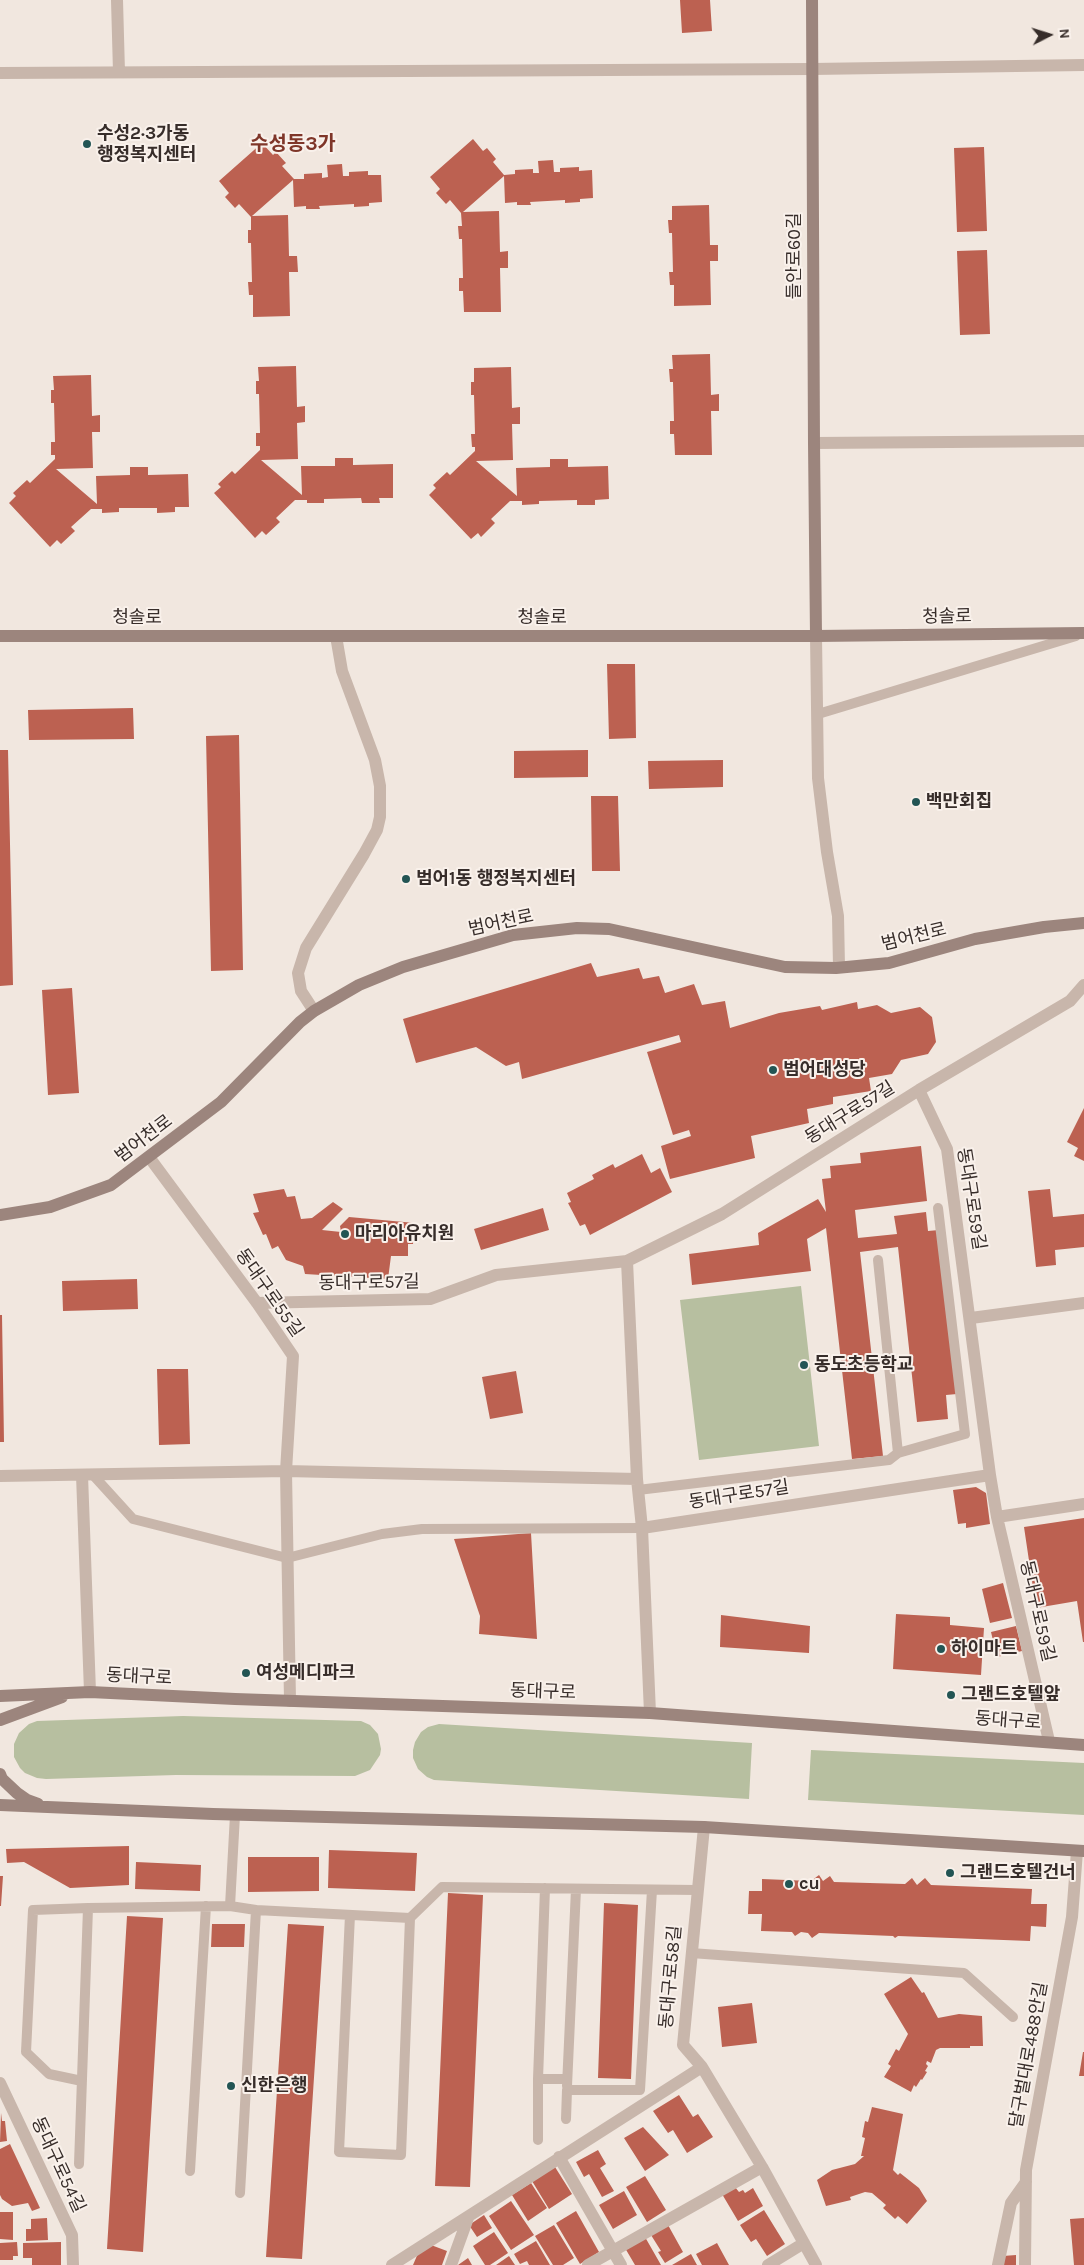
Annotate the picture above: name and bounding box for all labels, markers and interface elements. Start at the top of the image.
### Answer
north arrow [1024,10,1074,60]
text: N [1056,28,1073,39]
place label: 수성2·3가동 행정복지센터 [97,123,196,166]
district label: 수성동3가 [250,132,336,156]
marker: 수성2·3가동 행정복지센터 [81,138,93,150]
street label: 들안로60길 [784,212,806,300]
street label: 청솔로 [922,606,972,628]
street label: 청솔로 [112,607,162,629]
street label: 청솔로 [517,607,567,629]
place label: 백만회집 [926,791,992,813]
marker: 백만회집 [910,796,922,808]
place label: 범어1동 행정복지센터 [416,868,576,890]
marker: 범어1동 행정복지센터 [400,873,412,885]
street label: 범어천로 [466,906,536,940]
street label: 범어천로 [879,919,949,955]
place label: 범어대성당 [783,1059,866,1081]
marker: 범어대성당 [767,1064,779,1076]
street label: 동대구로57길 [801,1077,899,1149]
street label: 범어천로 [111,1110,177,1168]
street label: 동대구로59길 [952,1146,990,1252]
place label: 마리아유치원 [355,1223,454,1245]
marker: 마리아유치원 [339,1228,351,1240]
street label: 동대구로55길 [231,1245,307,1341]
street label: 동대구로57길 [318,1271,420,1295]
place label: 동도초등학교 [814,1354,913,1376]
marker: 동도초등학교 [798,1359,810,1371]
street label: 동대구로57길 [687,1476,791,1514]
street label: 동대구로59길 [1015,1558,1059,1664]
place label: 하이마트 [951,1638,1017,1660]
marker: 하이마트 [935,1643,947,1655]
place label: 여성메디파크 [256,1662,355,1684]
street label: 동대구로 [105,1664,173,1690]
marker: 여성메디파크 [240,1667,252,1679]
street label: 동대구로 [510,1680,576,1704]
place label: 그랜드호텔앞 [961,1684,1060,1706]
marker: 그랜드호텔앞 [945,1689,957,1701]
street label: 동대구로 [974,1708,1042,1734]
place label: 그랜드호텔건너 [960,1862,1076,1884]
marker: 그랜드호텔건너 [944,1867,956,1879]
place label: cu [799,1873,820,1895]
marker: cu [783,1878,795,1890]
street label: 동대구로58길 [656,1924,686,2030]
street label: 달구벌대로488안길 [1006,1980,1052,2130]
place label: 신한은행 [241,2075,307,2097]
marker: 신한은행 [225,2080,237,2092]
street label: 동대구로54길 [26,2114,90,2216]

